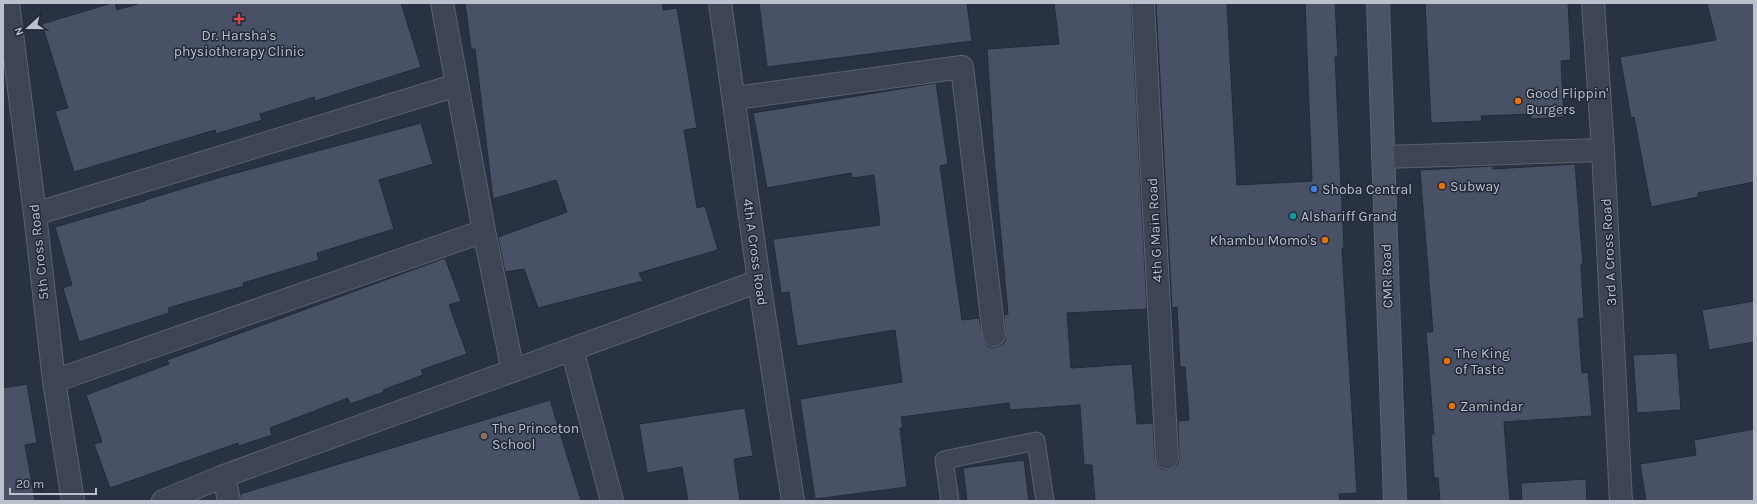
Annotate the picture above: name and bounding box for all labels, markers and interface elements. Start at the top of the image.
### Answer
north arrow [8,8,48,48]
marker: Dr. Harsha's physiotherapy Clinic [233,13,245,25]
text: N [12,25,27,37]
place label: Dr. Harsha's physiotherapy Clinic [174,27,304,60]
place label: Good Flippin' Burgers [1526,85,1608,118]
marker: Good Flippin' Burgers [1513,96,1523,106]
street label: 4th G Main Road [1144,177,1166,283]
place label: Subway [1450,178,1500,195]
place label: Shoba Central [1322,181,1412,198]
marker: Subway [1437,181,1447,191]
marker: Shoba Central [1309,184,1319,194]
street label: 4th A Cross Road [739,197,771,307]
street label: 3rd A Cross Road [1598,198,1620,306]
street label: 5th Cross Road [26,203,52,301]
place label: Alshariff Grand [1301,208,1397,225]
marker: Alshariff Grand [1288,211,1298,221]
place label: Khambu Momo's [1210,232,1317,249]
marker: Khambu Momo's [1320,235,1330,245]
street label: CMR Road [1377,243,1397,309]
place label: The King of Taste [1455,345,1510,378]
marker: The King of Taste [1442,356,1452,366]
place label: Zamindar [1460,398,1524,415]
marker: Zamindar [1447,401,1457,411]
place label: The Princeton School [492,420,579,453]
marker: The Princeton School [479,431,489,441]
scale bar [10,470,96,496]
text: 20 m [16,477,44,491]

